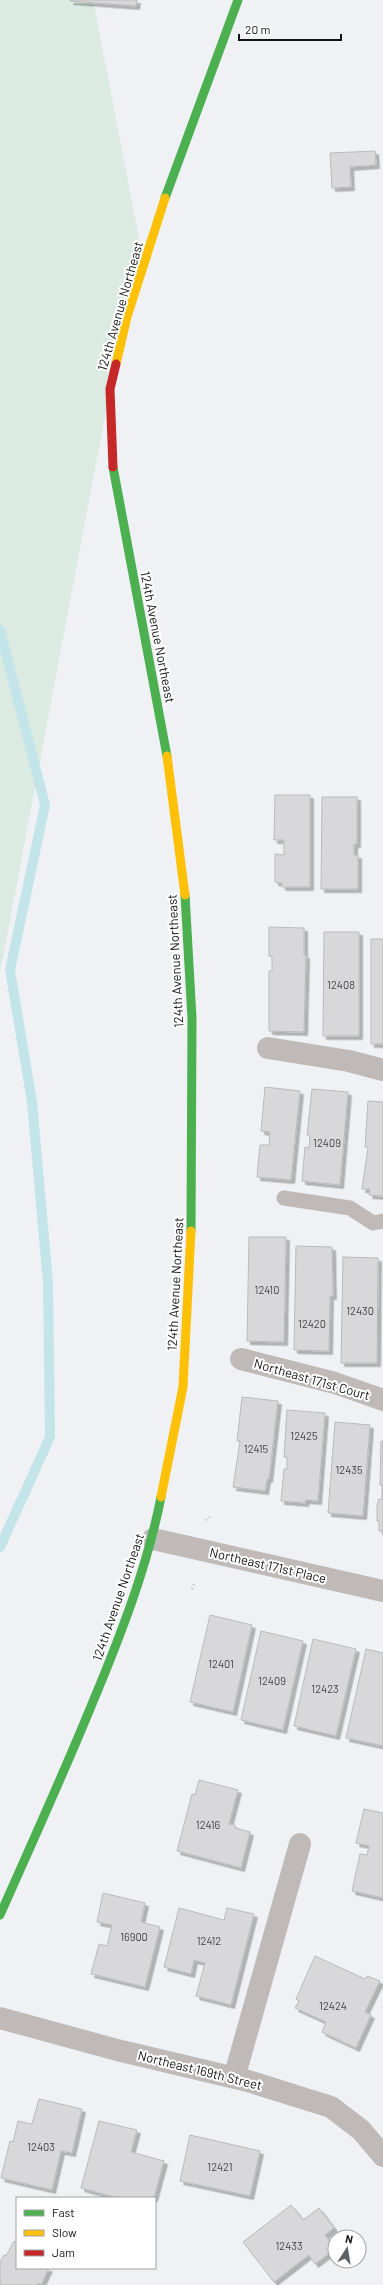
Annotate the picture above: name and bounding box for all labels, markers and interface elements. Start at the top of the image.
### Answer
scale bar [239,16,341,42]
text: 20 m [245,22,271,36]
street label: 124th Avenue Northeast [94,239,146,373]
street label: 124th Avenue Northeast [137,570,179,704]
street label: 124th Avenue Northeast [164,894,186,1028]
house number: 12408 [327,978,355,991]
house number: 12409 [313,1136,341,1149]
street label: 124th Avenue Northeast [164,1217,186,1351]
house number: 12410 [255,1283,279,1296]
house number: 12430 [346,1304,374,1317]
house number: 12420 [298,1317,326,1330]
street label: Northeast 171st Court [252,1355,372,1403]
house number: 12425 [290,1429,318,1442]
house number: 12415 [244,1442,268,1455]
house number: 12435 [335,1463,363,1476]
street label: 124th Avenue Northeast [89,1531,147,1663]
street label: Northeast 171st Place [208,1544,328,1586]
house number: 12401 [208,1657,234,1670]
house number: 12409 [258,1674,286,1687]
house number: 12423 [311,1682,339,1695]
house number: 12416 [196,1818,220,1831]
house number: 16900 [120,1930,148,1943]
house number: 12412 [197,1934,221,1947]
house number: 12424 [319,1999,347,2012]
street label: Northeast 169th Street [136,2047,264,2093]
house number: 12403 [27,2140,55,2153]
house number: 12421 [207,2160,233,2173]
legend [16,2197,156,2269]
text: Fast [52,2205,75,2219]
text: Slow [52,2225,77,2239]
north arrow [327,2229,367,2269]
text: N [344,2232,354,2246]
house number: 12433 [275,2239,303,2252]
text: Jam [52,2245,75,2259]

